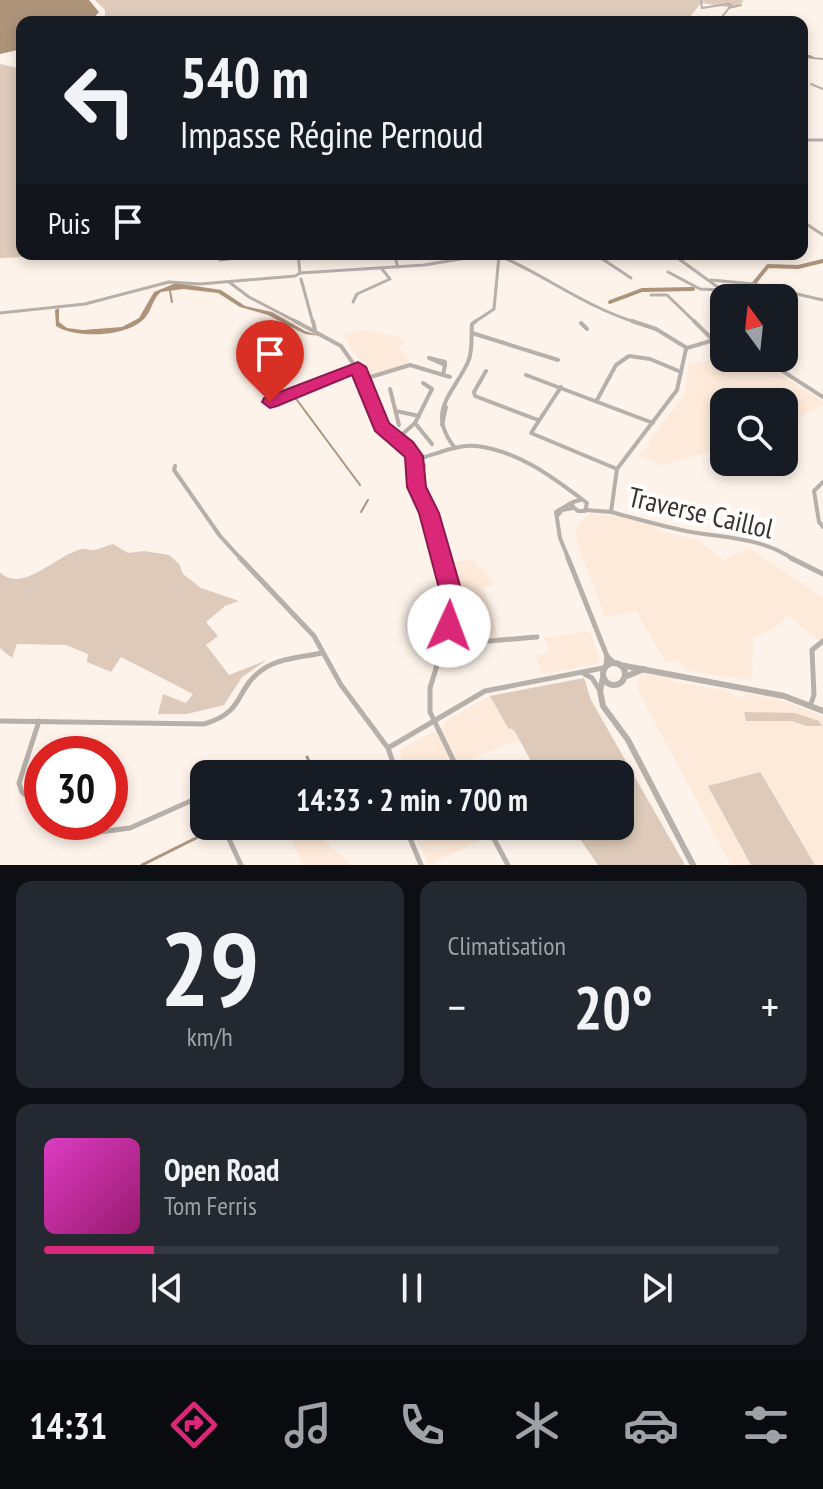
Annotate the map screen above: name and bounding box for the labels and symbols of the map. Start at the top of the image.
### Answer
north arrow [710,284,798,372]
pin [236,320,304,402]
street label: Traverse Caillol [625,477,777,547]
position arrow [407,584,491,668]
speed limit sign: 30 [24,736,128,840]

